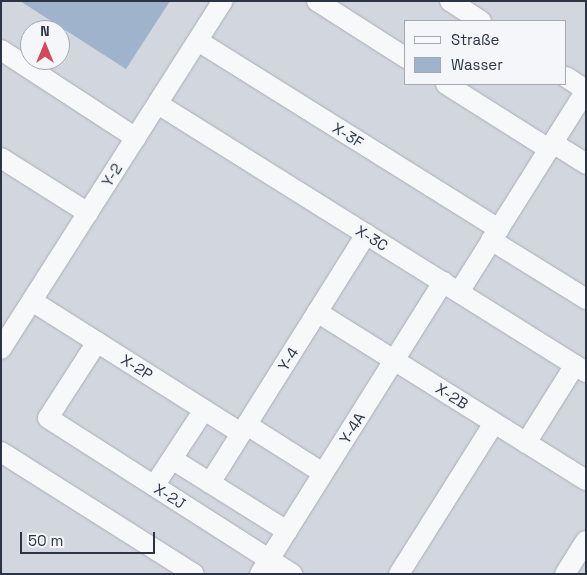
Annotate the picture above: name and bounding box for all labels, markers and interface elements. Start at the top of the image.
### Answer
north arrow [20,20,70,70]
legend [404,20,567,85]
text: N [40,22,50,40]
text: Straße [451,30,499,49]
text: Wasser [451,55,503,74]
street label: X-3F [329,119,367,151]
street label: Y-2 [98,160,126,190]
street label: X-3C [353,221,391,255]
street label: Y-4 [274,344,302,374]
street label: X-2P [118,350,156,384]
street label: X-2B [433,379,471,413]
street label: Y-4A [335,409,369,447]
street label: X-2J [151,479,189,513]
scale bar [22,522,158,554]
text: 50 m [28,531,63,550]

